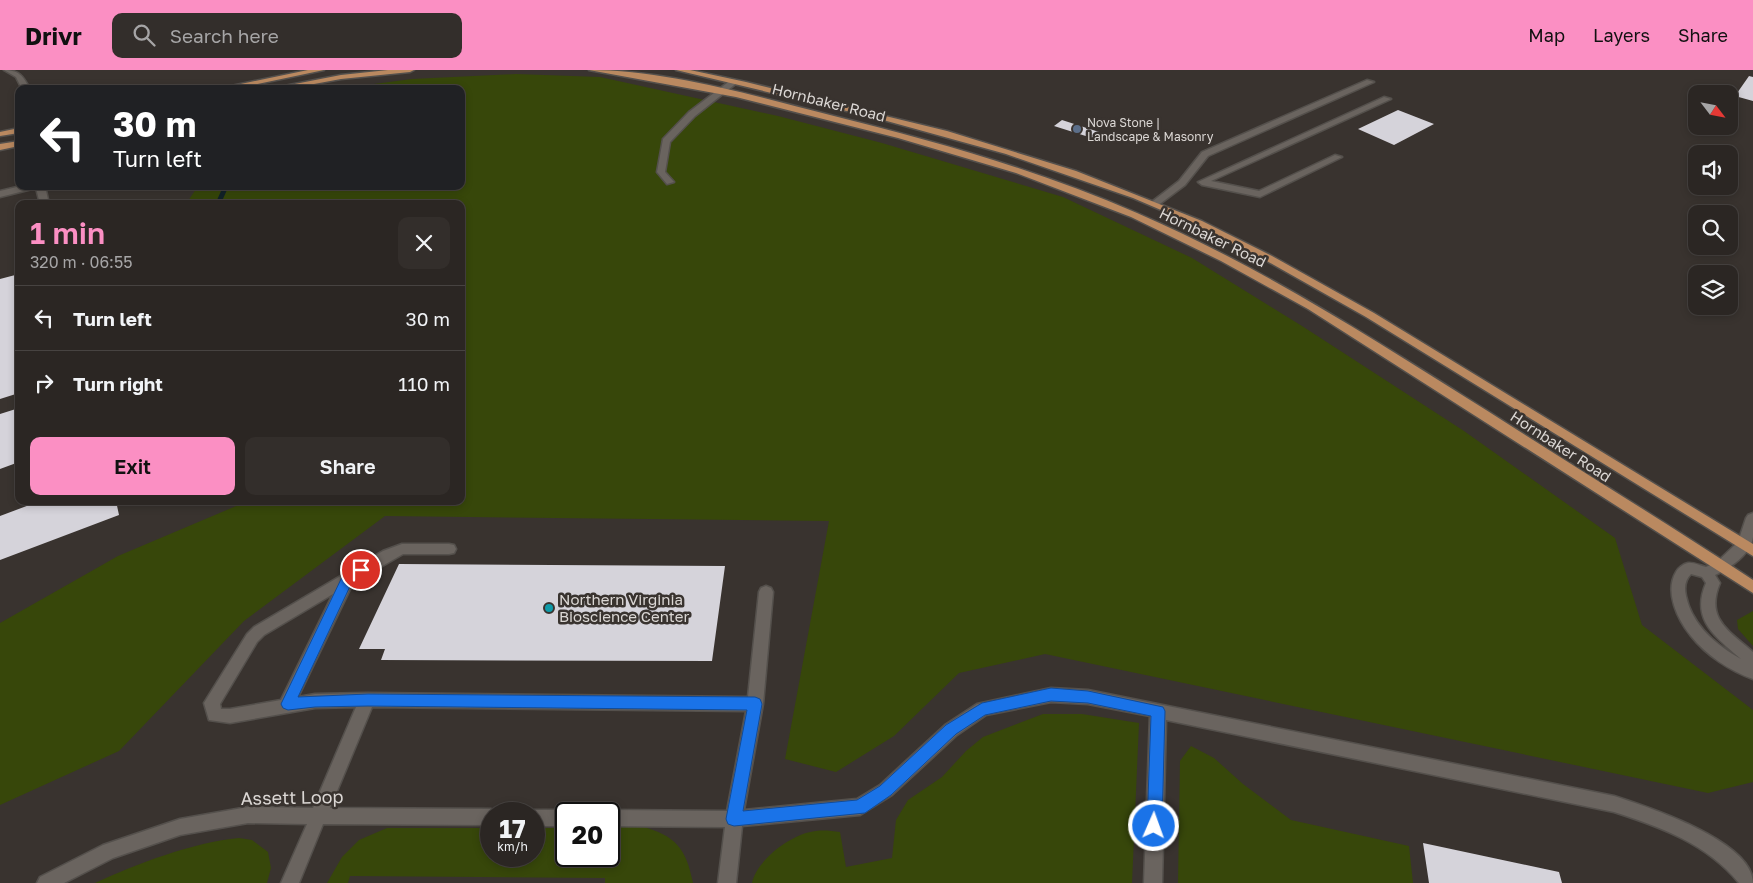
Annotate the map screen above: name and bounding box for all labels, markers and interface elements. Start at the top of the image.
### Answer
search box [112,13,462,58]
text: Drivr [25,21,82,50]
icon: search [130,21,158,49]
text: Search here [170,24,279,47]
text: Map [1528,24,1565,46]
text: Layers [1593,24,1650,46]
text: Share [1678,24,1728,46]
street label: Hornbaker Road [770,79,888,125]
north arrow [1688,85,1738,135]
map controls [1688,85,1738,315]
text: 30 m [113,103,196,145]
icon: left [30,105,95,170]
place label: Nova Stone | Landscape & Masonry [1087,115,1214,144]
marker: Nova Stone | Landscape & Masonry [1071,123,1083,135]
text: Turn left [113,145,202,172]
button: sound [1688,145,1738,195]
street label: Hornbaker Road [1157,203,1269,271]
button: search [1688,205,1738,255]
text: 1 min [30,215,105,251]
button: close [398,217,450,269]
text: 320 m · 06:55 [30,252,132,272]
button: layers [1688,265,1738,315]
icon: left [30,304,58,332]
text: Turn left [73,307,152,330]
text: 30 m [406,307,450,330]
icon: right [30,369,58,397]
text: Turn right [73,372,163,395]
text: 110 m [398,372,450,395]
street label: Hornbaker Road [1507,407,1615,485]
button: Exit [30,437,235,495]
button: Share [245,437,450,495]
pin [340,549,382,591]
icon: arrive [347,556,375,584]
place label: Northern Virginia Bioscience Center [559,590,689,625]
marker: Northern Virginia Bioscience Center [543,602,555,614]
street label: Assett Loop [240,785,344,809]
position arrow [1127,799,1179,851]
speed limit sign: 20 [555,802,620,867]
text: 17 [499,813,526,844]
text: km/h [497,839,528,854]

